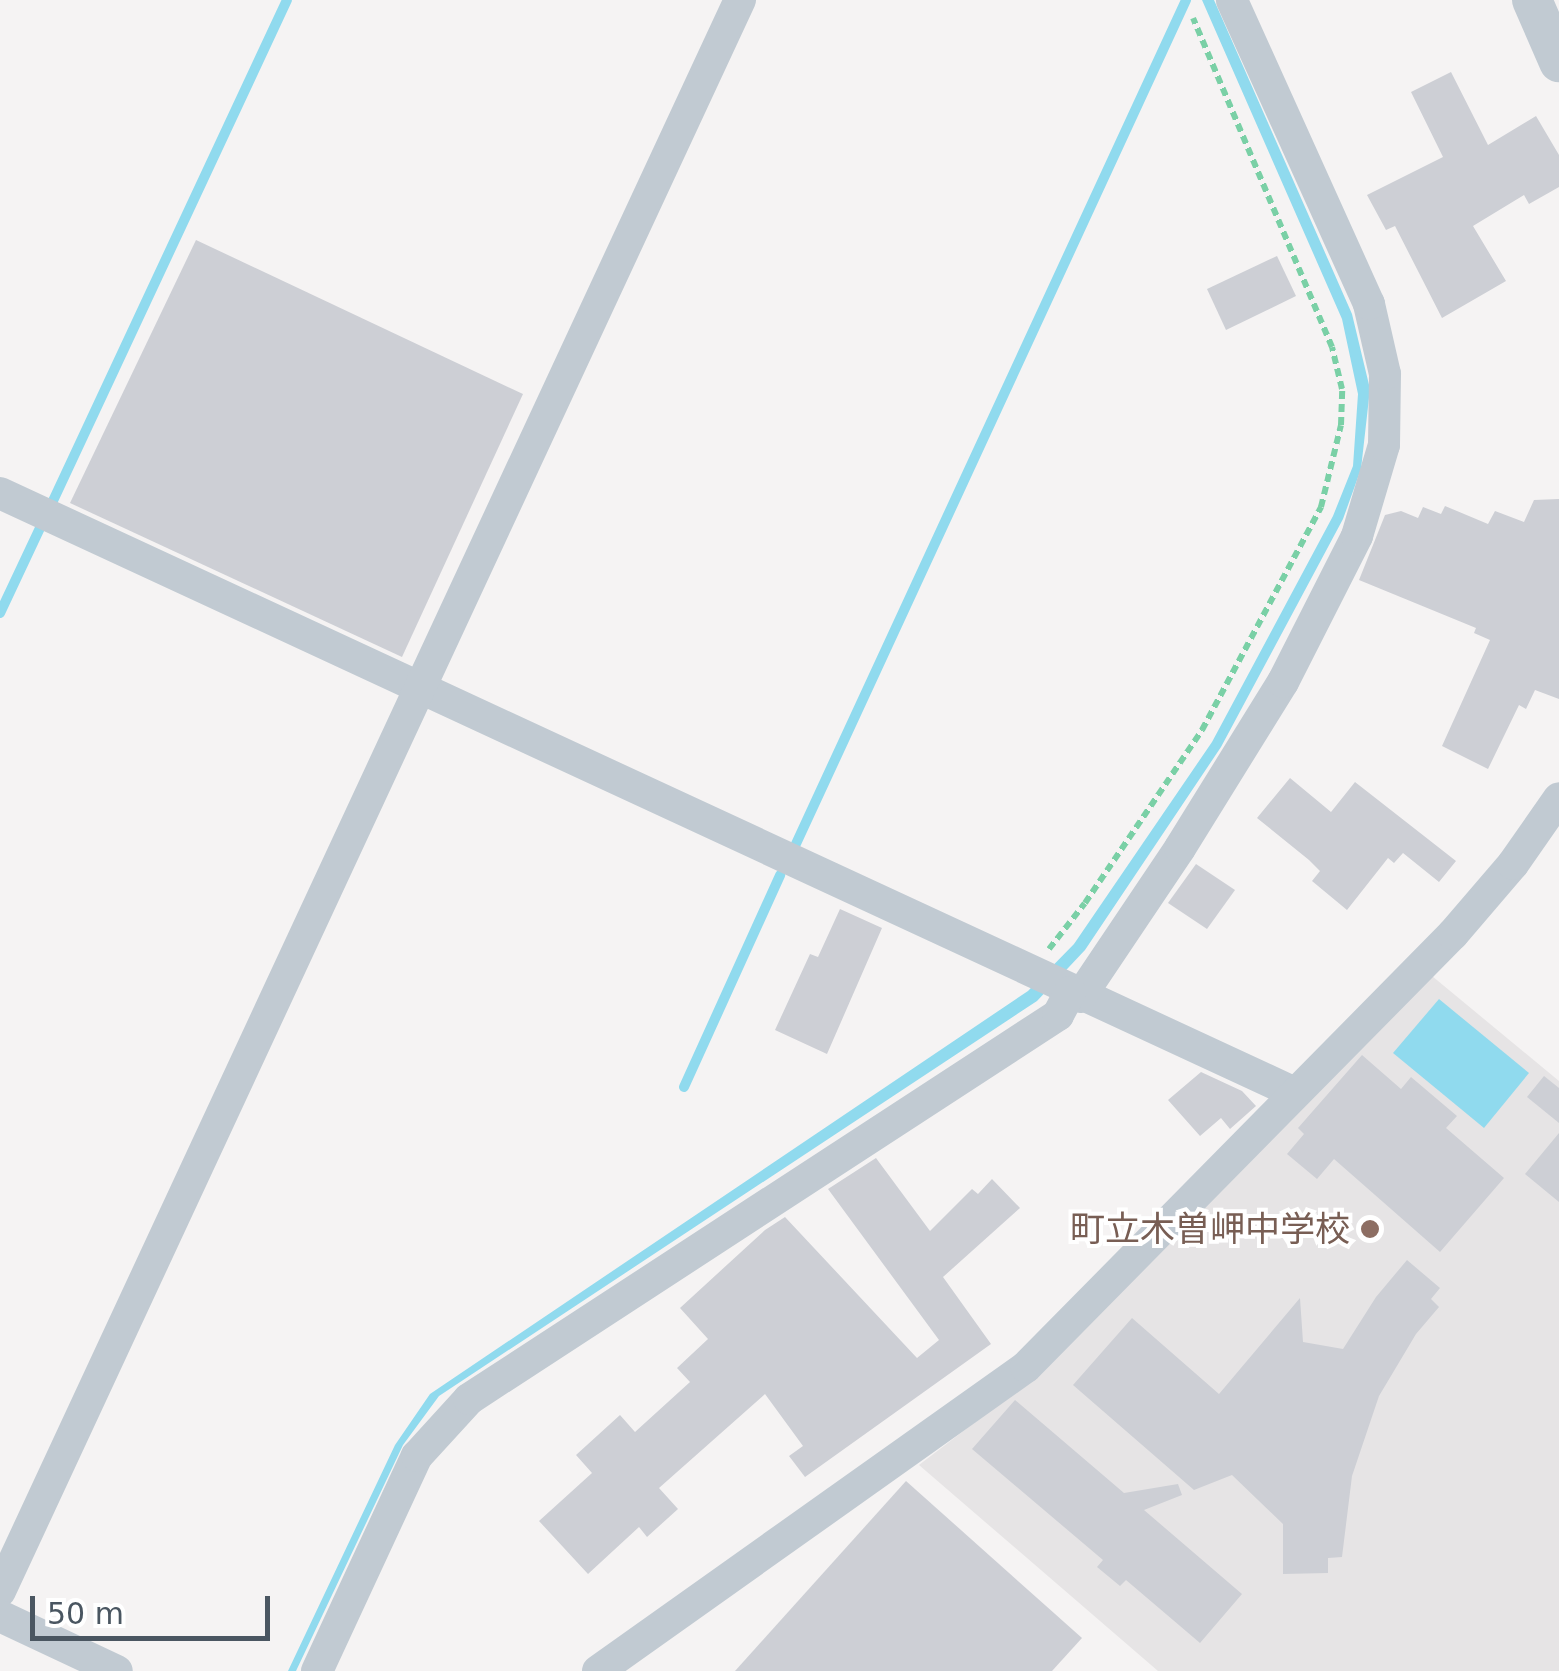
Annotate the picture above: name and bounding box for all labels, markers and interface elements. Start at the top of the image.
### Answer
place label: 町立木曽岬中学校 [1070,1208,1350,1250]
marker: 町立木曽岬中学校 [1359,1218,1381,1240]
scale bar [35,1576,275,1638]
text: 50 m [47,1596,124,1631]

